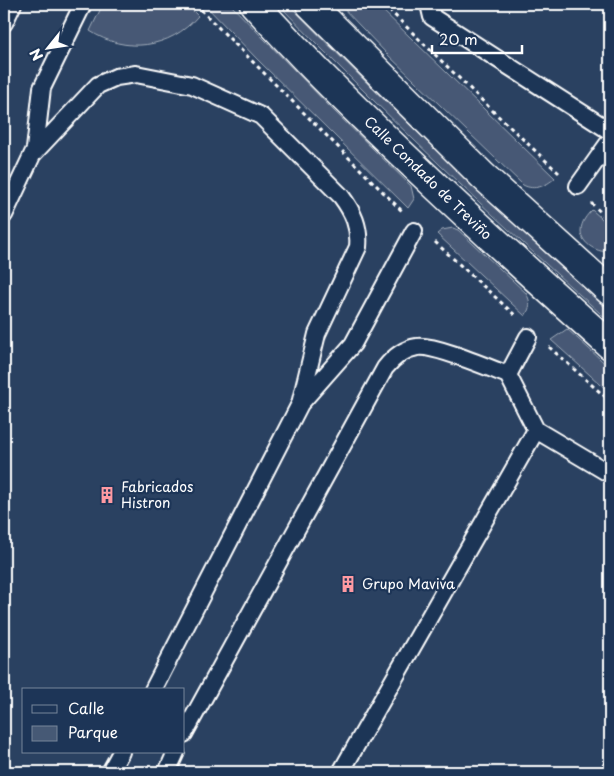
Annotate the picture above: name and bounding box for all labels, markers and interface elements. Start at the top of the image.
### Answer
north arrow [22,22,72,72]
scale bar [432,22,522,54]
text: 20 m [439,27,478,50]
text: N [24,45,48,65]
street label: Calle Condado de Treviño [360,111,497,245]
place label: Fabricados Histron [121,476,193,513]
building icon: Fabricados Histron [97,485,117,505]
place label: Grupo Maviva [362,573,455,594]
building icon: Grupo Maviva [338,574,358,594]
legend [22,688,185,754]
text: Calle [68,696,105,719]
text: Parque [68,720,118,743]

